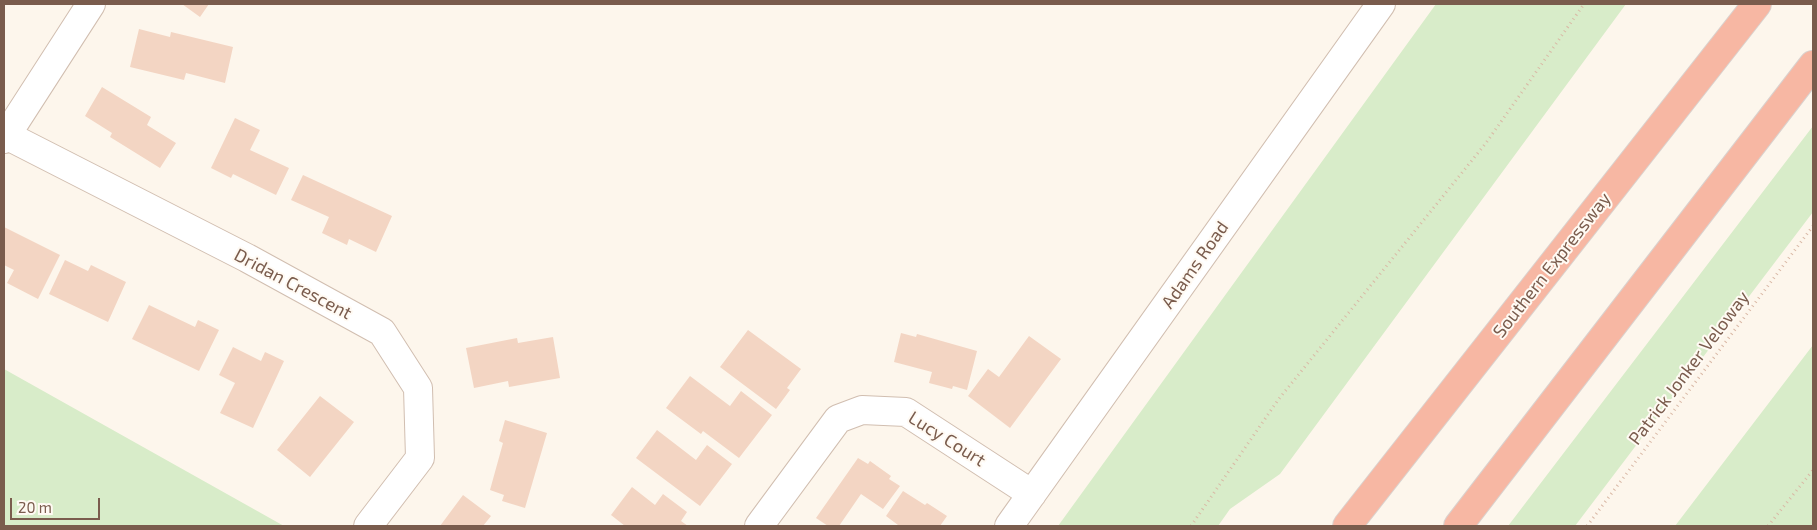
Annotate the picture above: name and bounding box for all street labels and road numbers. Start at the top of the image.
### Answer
street label: Southern Expressway [1489,188,1615,342]
street label: Adams Road [1157,217,1233,313]
street label: Dridan Crescent [231,244,355,324]
street label: Patrick Jonker Veloway [1624,287,1754,449]
street label: Lucy Court [905,407,989,471]

